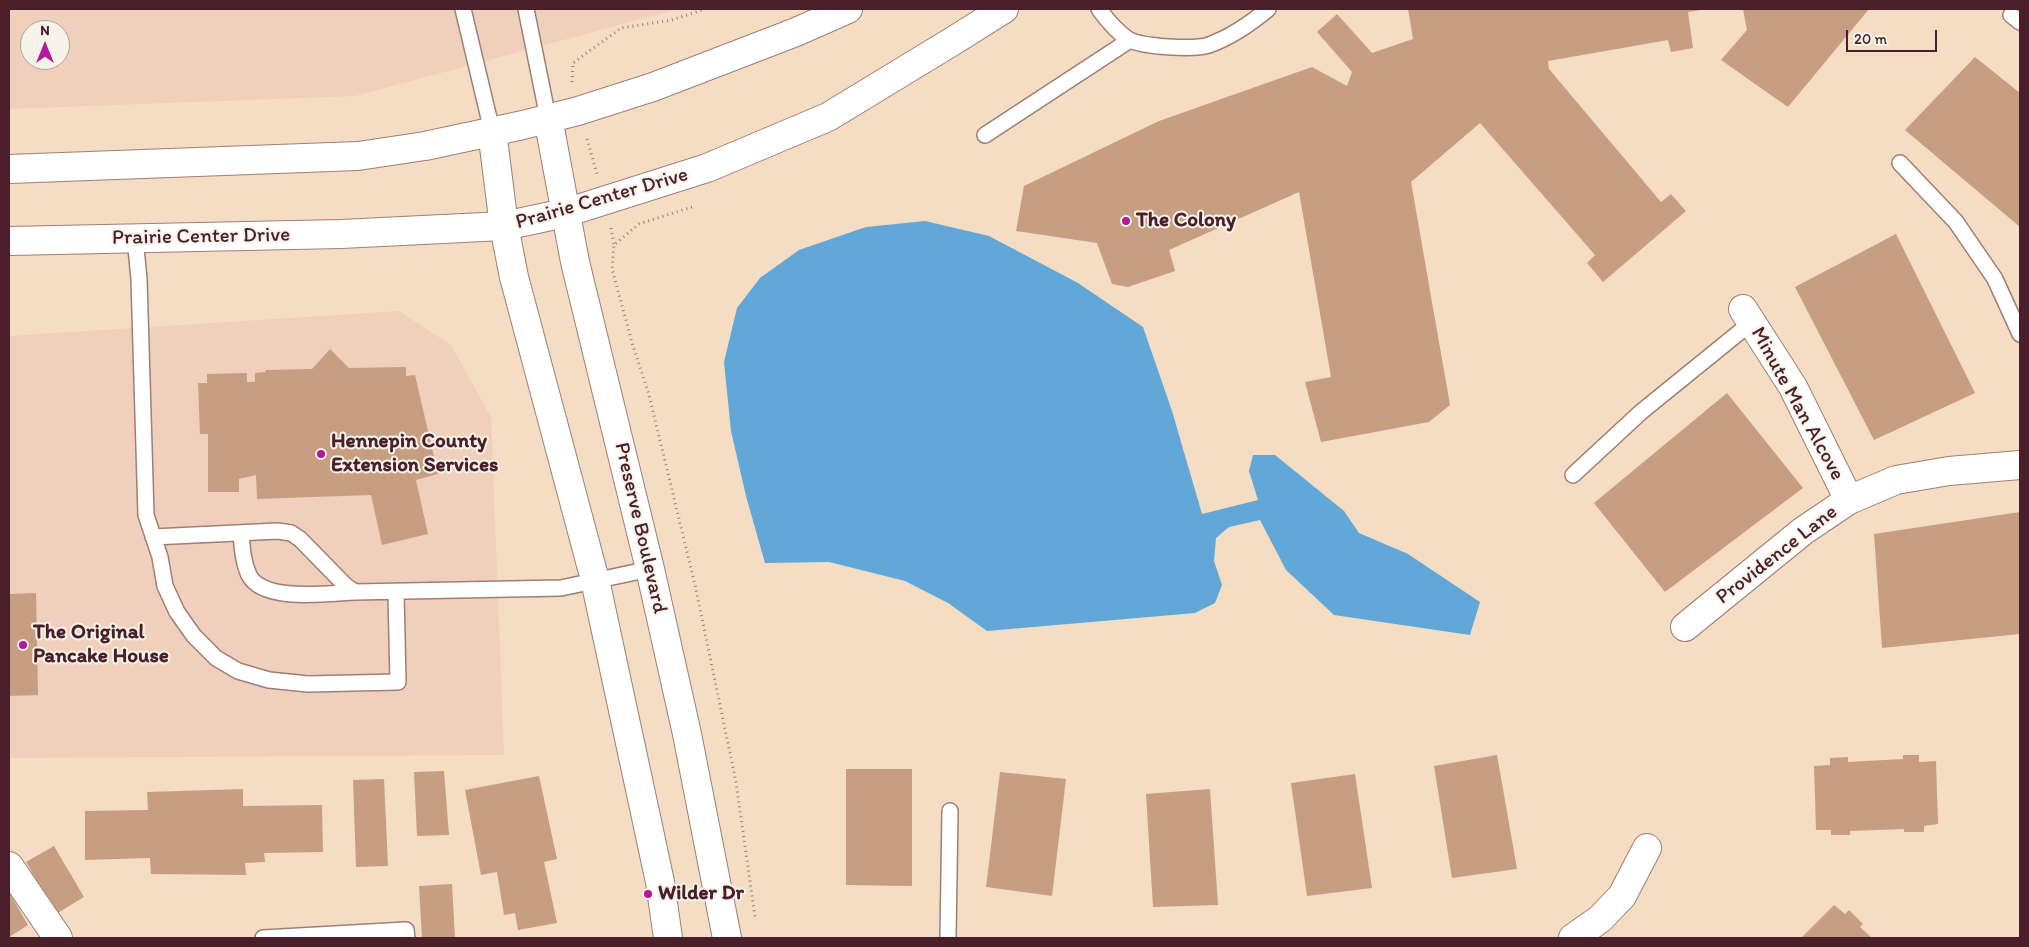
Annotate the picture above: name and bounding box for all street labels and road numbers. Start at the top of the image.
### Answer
street label: Prairie Center Drive [513,162,691,236]
street label: Prairie Center Drive [112,223,290,251]
street label: Minute Man Alcove [1744,323,1850,485]
street label: Preserve Boulevard [608,440,672,616]
street label: Providence Lane [1711,500,1843,610]

